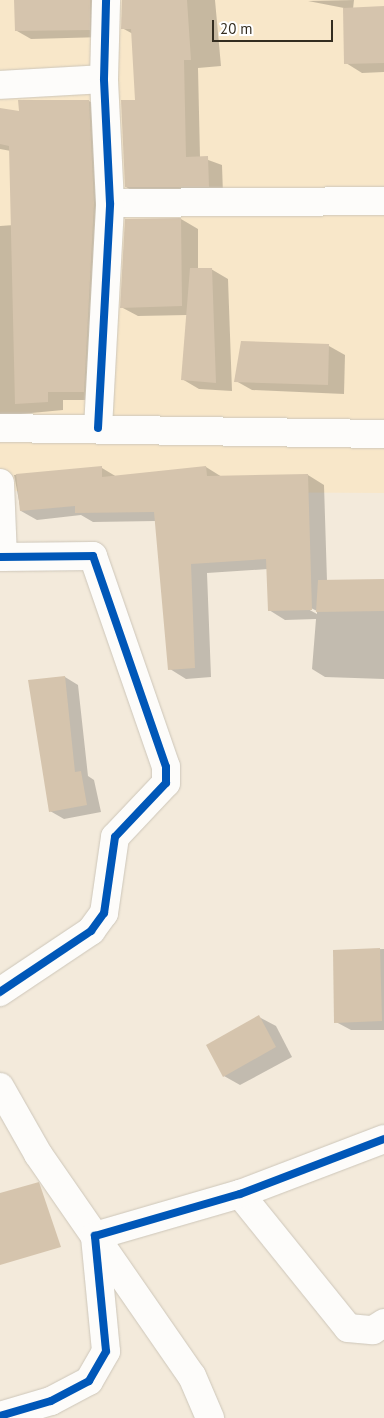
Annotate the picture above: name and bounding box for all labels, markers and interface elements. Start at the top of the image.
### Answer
scale bar [214,10,335,42]
text: 20 m [220,19,253,38]

